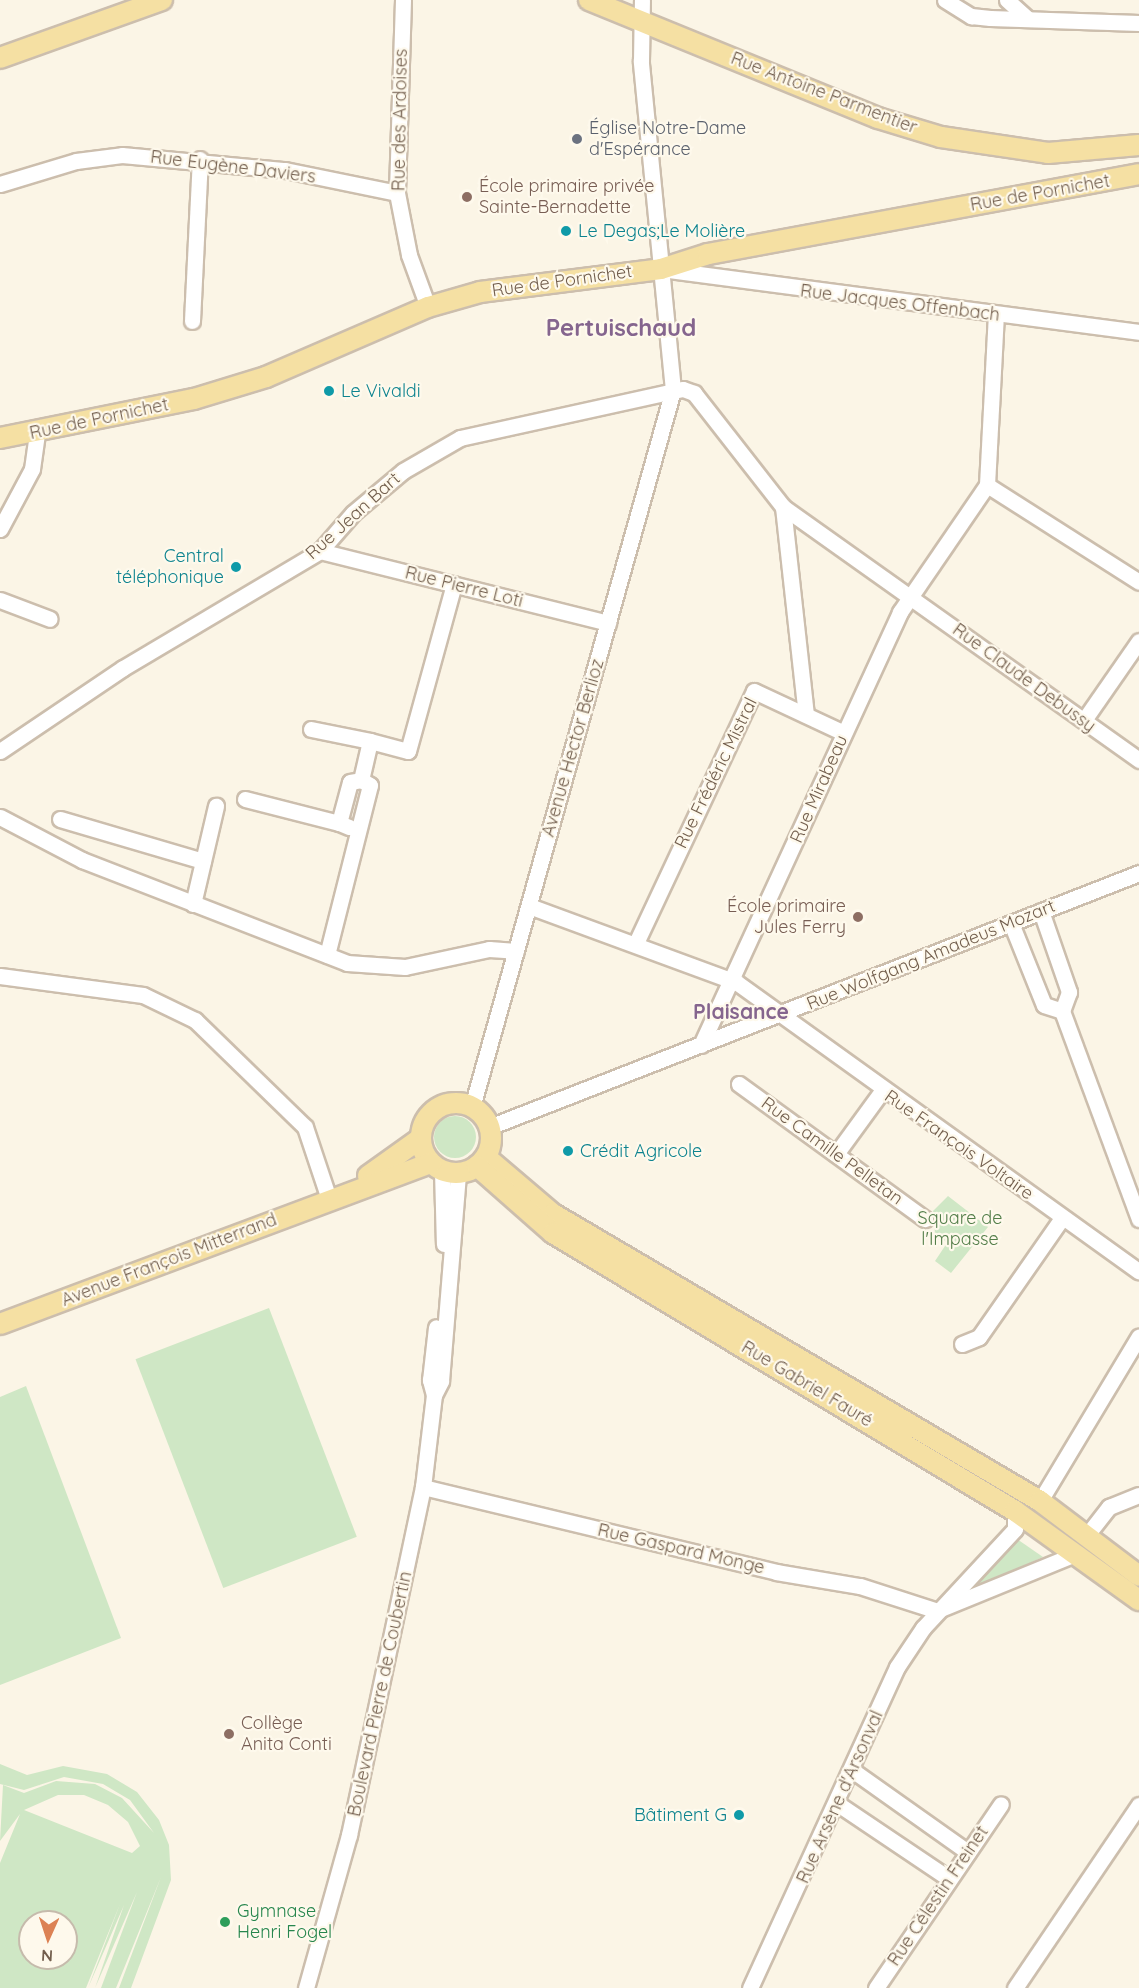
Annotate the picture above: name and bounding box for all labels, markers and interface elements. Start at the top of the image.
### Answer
street label: Rue Antoine Parmentier [728,47,920,139]
street label: Rue des Ardoises [388,49,412,191]
place label: Église Notre-Dame d'Espérance [589,118,746,160]
marker: Église Notre-Dame d'Espérance [570,132,584,146]
street label: Rue Eugène Daviers [149,146,317,188]
street label: Rue de Pornichet [968,170,1112,216]
place label: École primaire privée Sainte-Bernadette [479,176,654,219]
marker: École primaire privée Sainte-Bernadette [460,190,474,204]
place label: Le Degas;Le Molière [578,220,745,242]
marker: Le Degas;Le Molière [559,224,573,238]
street label: Rue de Pornichet [490,260,634,302]
street label: Rue Jacques Offenbach [799,280,1001,326]
district label: Pertuischaud [546,314,696,342]
place label: Le Vivaldi [341,380,421,402]
marker: Le Vivaldi [322,384,336,398]
street label: Rue de Pornichet [27,394,171,444]
street label: Rue Jean Bart [301,468,405,564]
place label: Central téléphonique [116,546,224,588]
marker: Central téléphonique [229,560,243,574]
street label: Rue Pierre Loti [403,562,525,612]
street label: Rue Claude Debussy [948,619,1100,737]
street label: Avenue Hector Berlioz [537,657,609,839]
street label: Rue Frédéric Mistral [670,694,762,852]
street label: Rue Mirabeau [786,732,852,846]
street label: Rue Wolfgang Amadeus Mozart [804,895,1058,1015]
place label: École primaire Jules Ferry [727,896,846,938]
marker: École primaire Jules Ferry [851,910,865,924]
district label: Plaisance [693,998,789,1024]
street label: Rue François Voltaire [880,1085,1038,1205]
street label: Rue Camille Pelletan [757,1092,907,1210]
place label: Crédit Agricole [580,1140,702,1162]
marker: Crédit Agricole [561,1144,575,1158]
park label: Square de l'Impasse [918,1208,1002,1250]
street label: Avenue François Mitterrand [58,1209,280,1311]
street label: Rue Gabriel Fauré [737,1336,877,1432]
street label: Rue Gaspard Monge [595,1519,767,1579]
street label: Boulevard Pierre de Coubertin [343,1569,417,1819]
street label: Rue Arsène d'Arsonval [792,1707,888,1887]
place label: Collège Anita Conti [241,1713,332,1756]
marker: Collège Anita Conti [222,1727,236,1741]
place label: Bâtiment G [634,1804,727,1826]
marker: Bâtiment G [732,1808,746,1822]
street label: Rue Célestin Freinet [883,1822,993,1970]
place label: Gymnase Henri Fogel [237,1901,332,1944]
north arrow [18,1910,78,1970]
marker: Gymnase Henri Fogel [218,1915,232,1929]
text: N [41,1946,54,1966]

